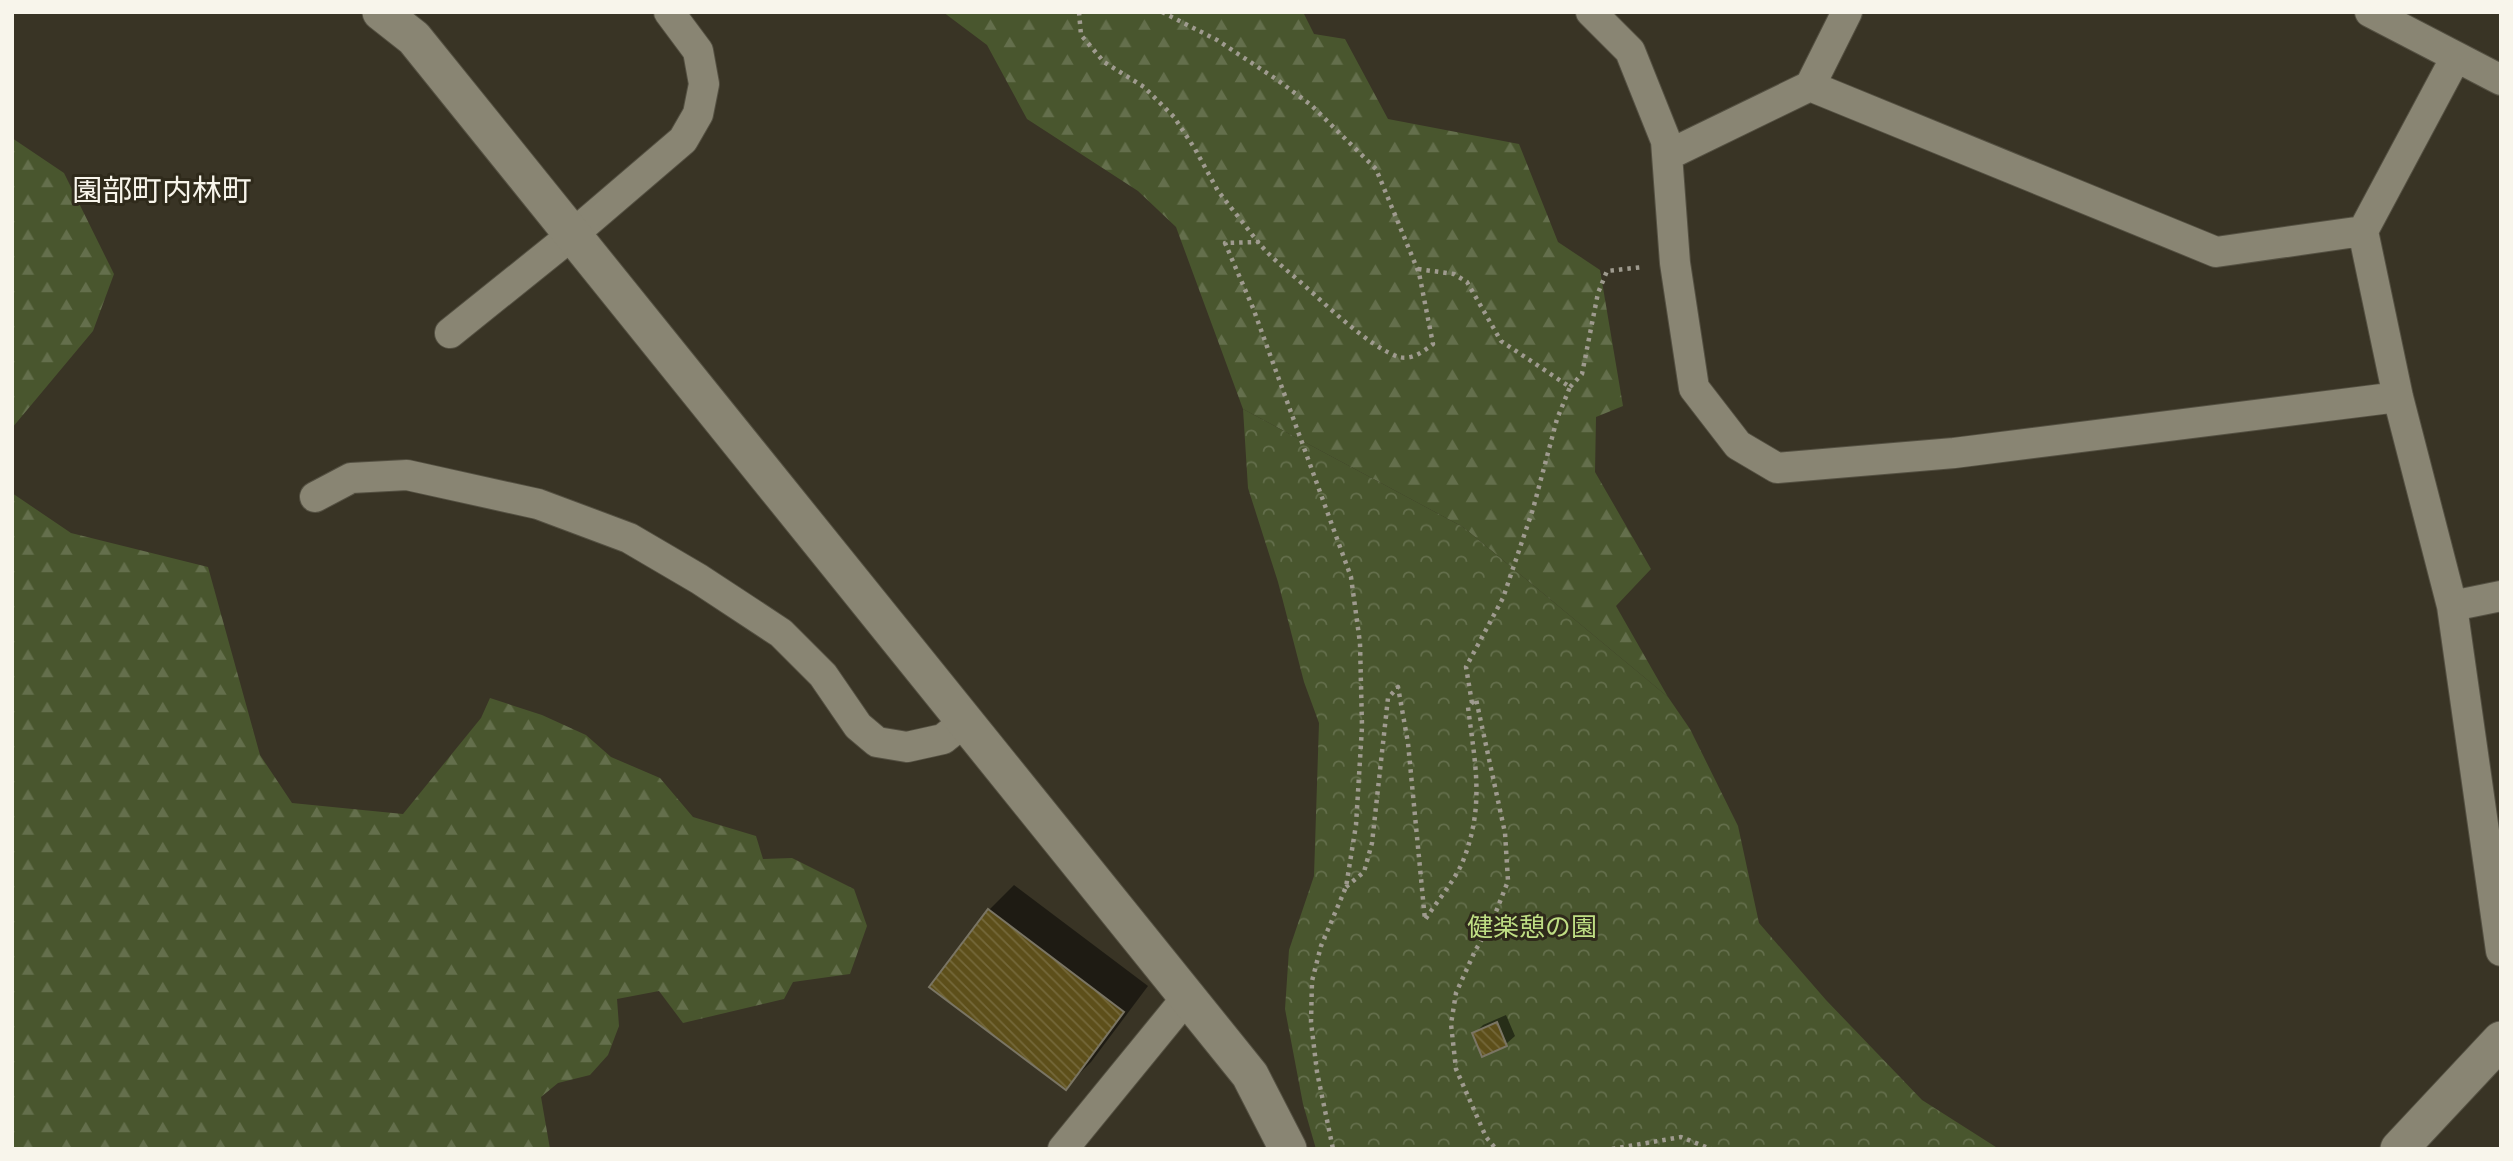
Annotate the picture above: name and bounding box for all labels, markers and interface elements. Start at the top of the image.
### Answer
district label: 園部町内林町 [72,170,252,209]
park label: 健楽憩の園 [1467,910,1597,943]

